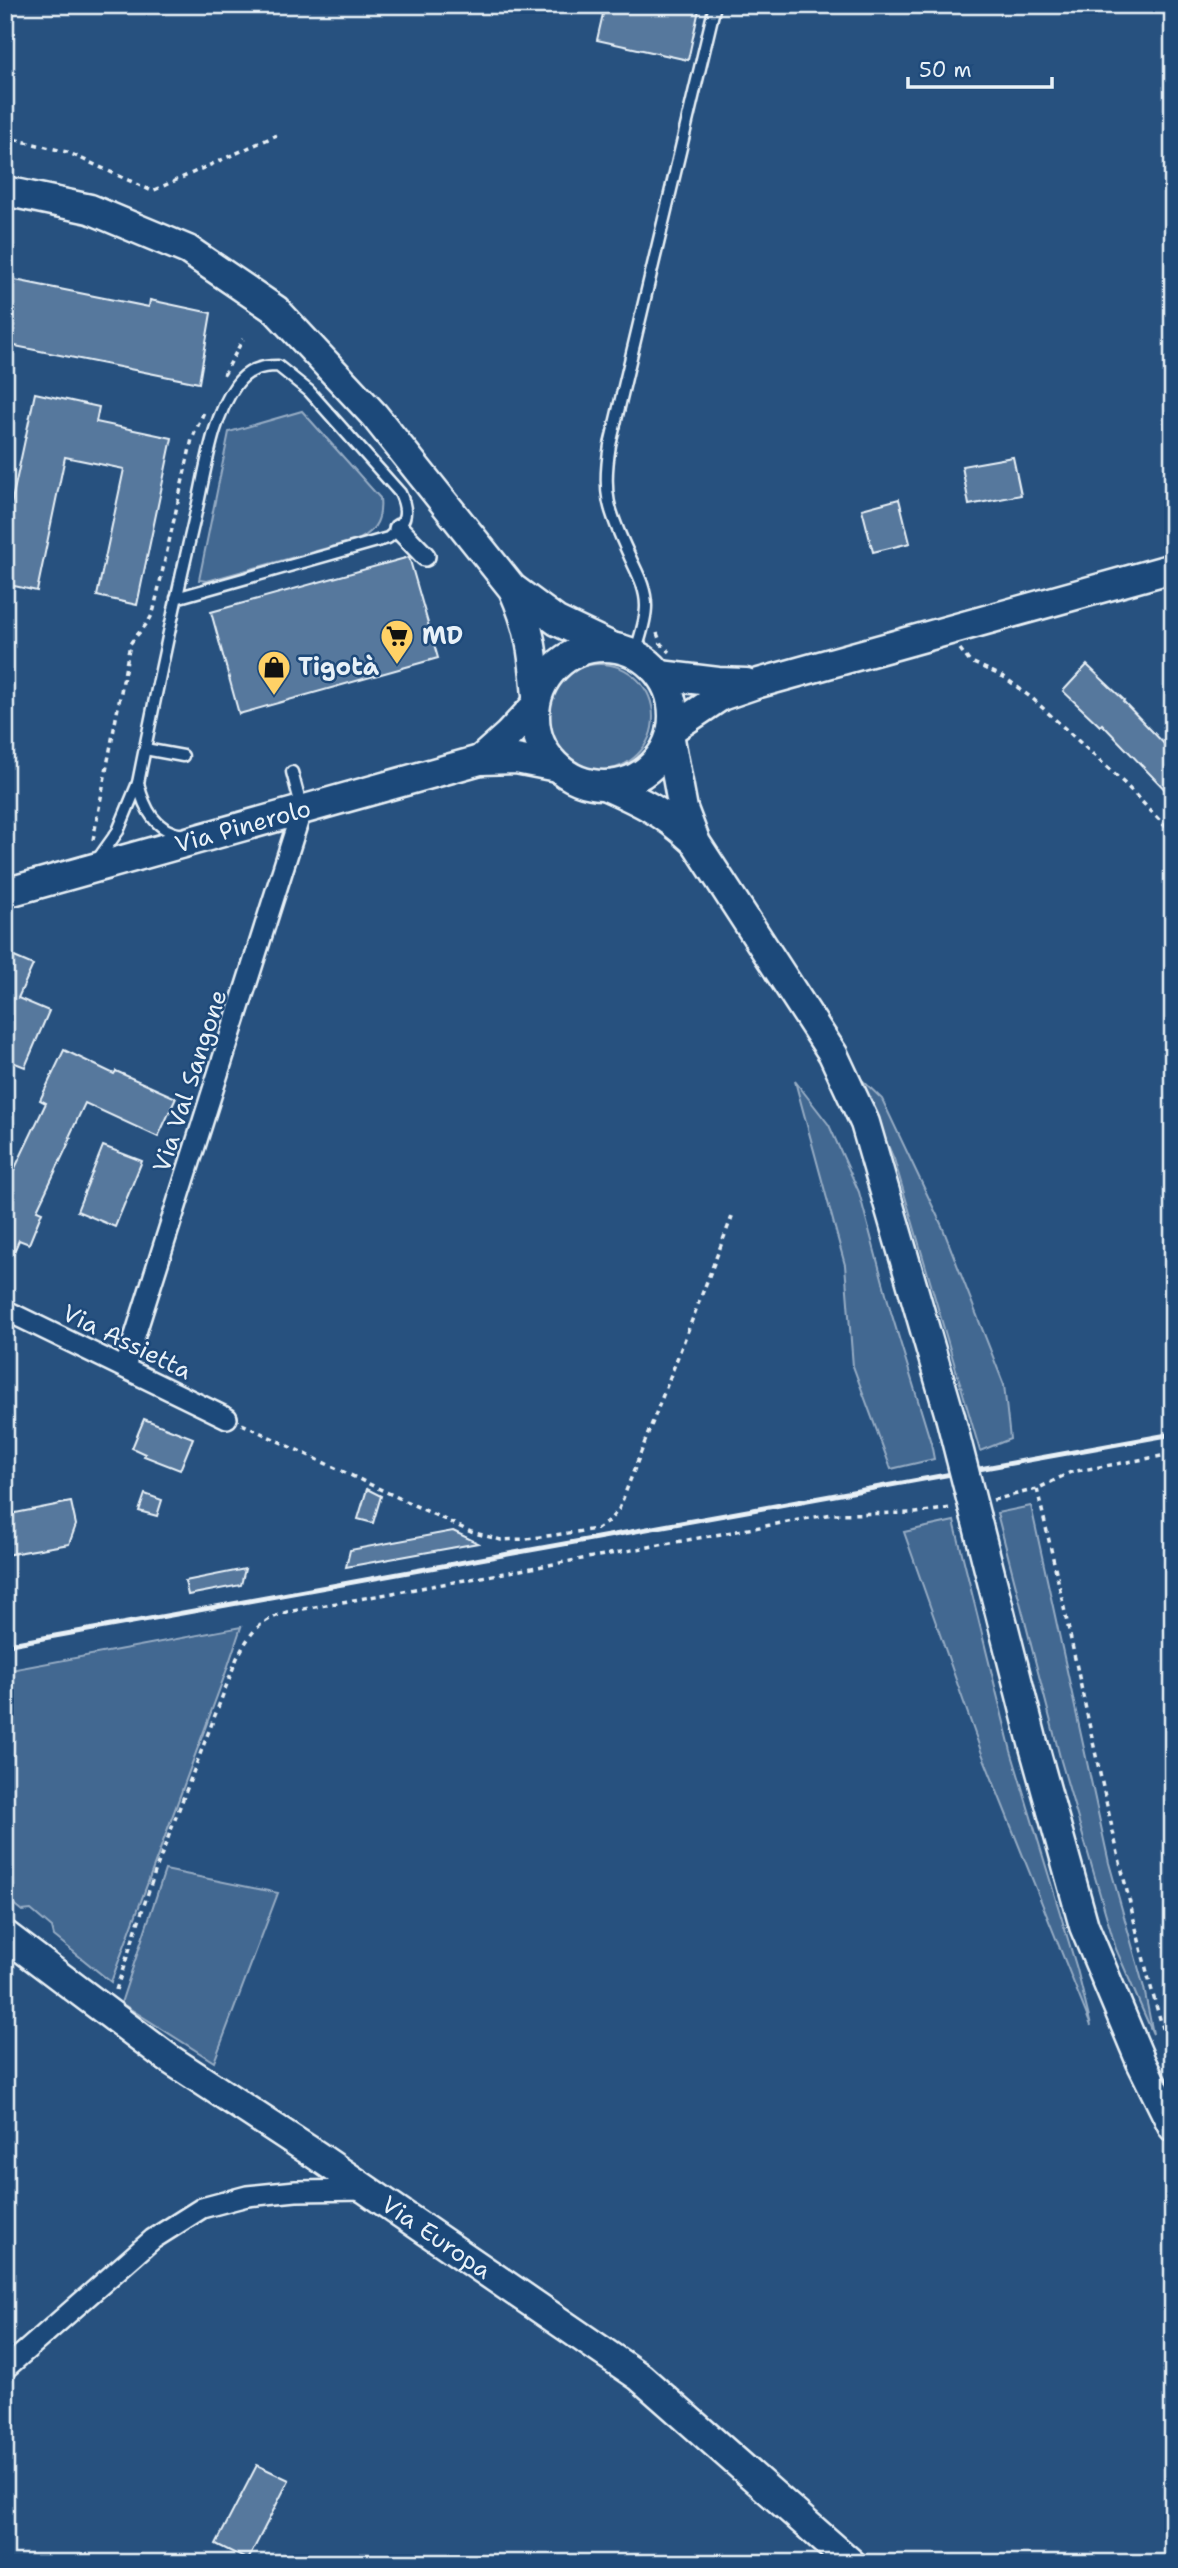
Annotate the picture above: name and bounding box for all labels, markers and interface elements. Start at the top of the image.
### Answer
scale bar [908,46,1052,90]
text: 50 m [919,56,972,84]
supermarket icon: MD [378,617,416,666]
place label: MD [422,620,463,652]
shop icon: Tigotà [255,648,293,697]
place label: Tigotà [298,651,380,683]
street label: Via Pinerolo [171,792,314,861]
street label: Via Val Sangone [145,986,235,1176]
street label: Via Assietta [57,1297,197,1387]
street label: Via Europa [375,2188,498,2286]

